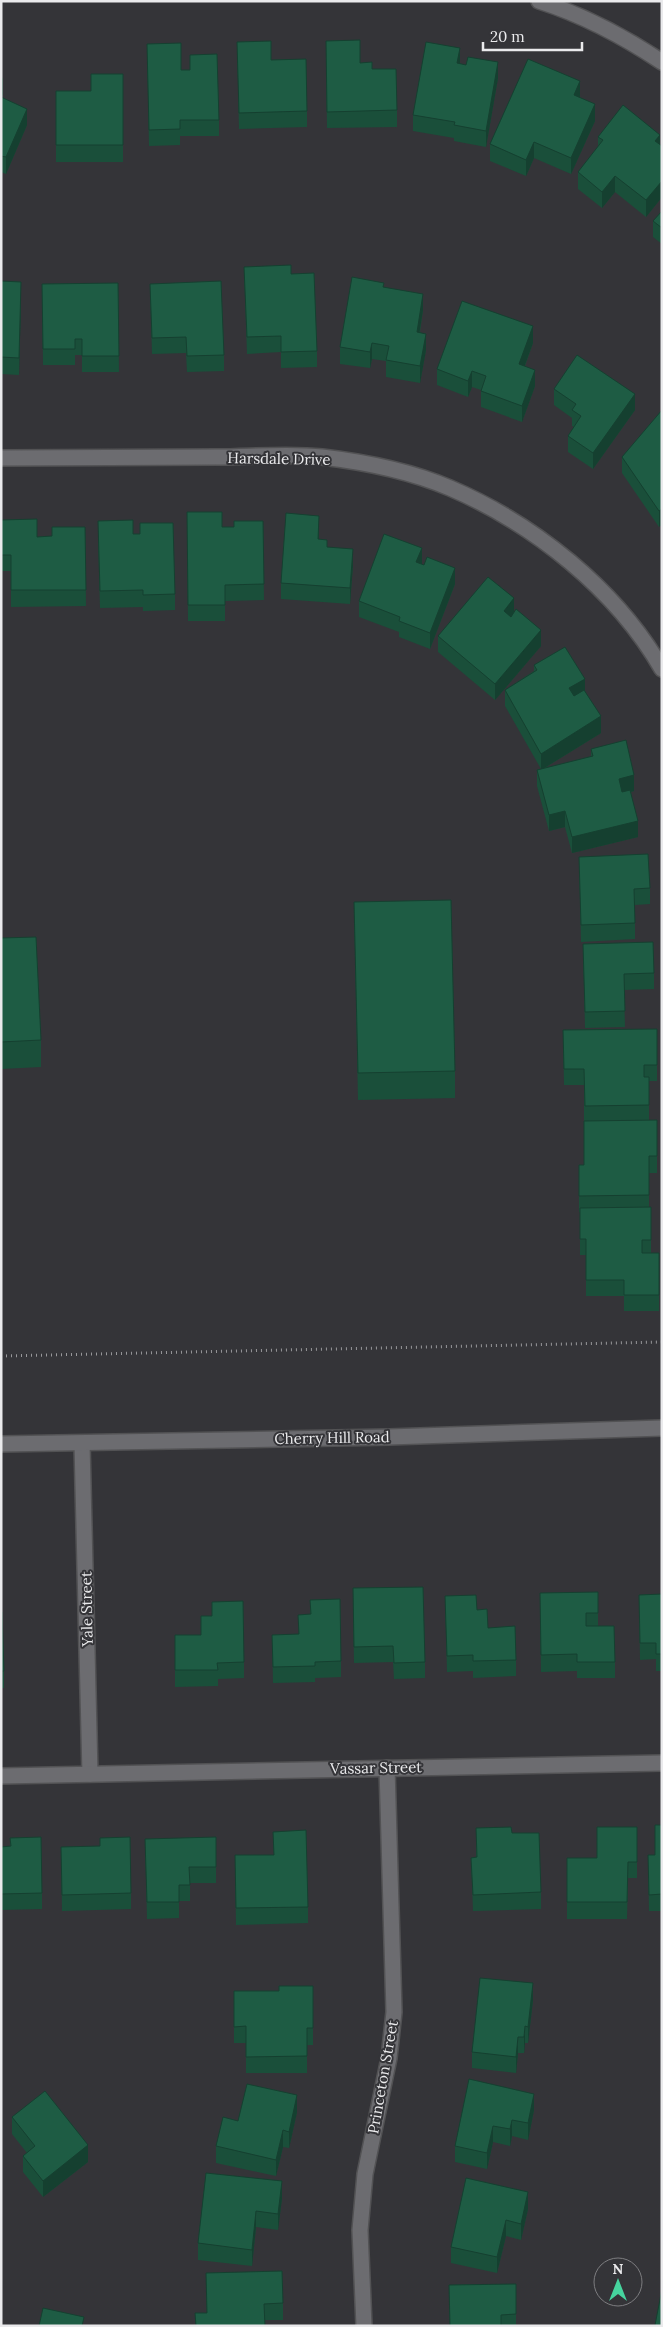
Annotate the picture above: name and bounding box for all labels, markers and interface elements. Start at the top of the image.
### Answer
scale bar [483,20,582,52]
text: 20 m [490,27,525,46]
street label: Harsdale Drive [227,448,331,469]
street label: Cherry Hill Road [274,1427,390,1448]
street label: Yale Street [76,1571,97,1648]
street label: Vassar Street [329,1757,422,1778]
street label: Princeton Street [363,2018,402,2135]
north arrow [593,2257,643,2307]
text: N [613,2260,624,2278]

